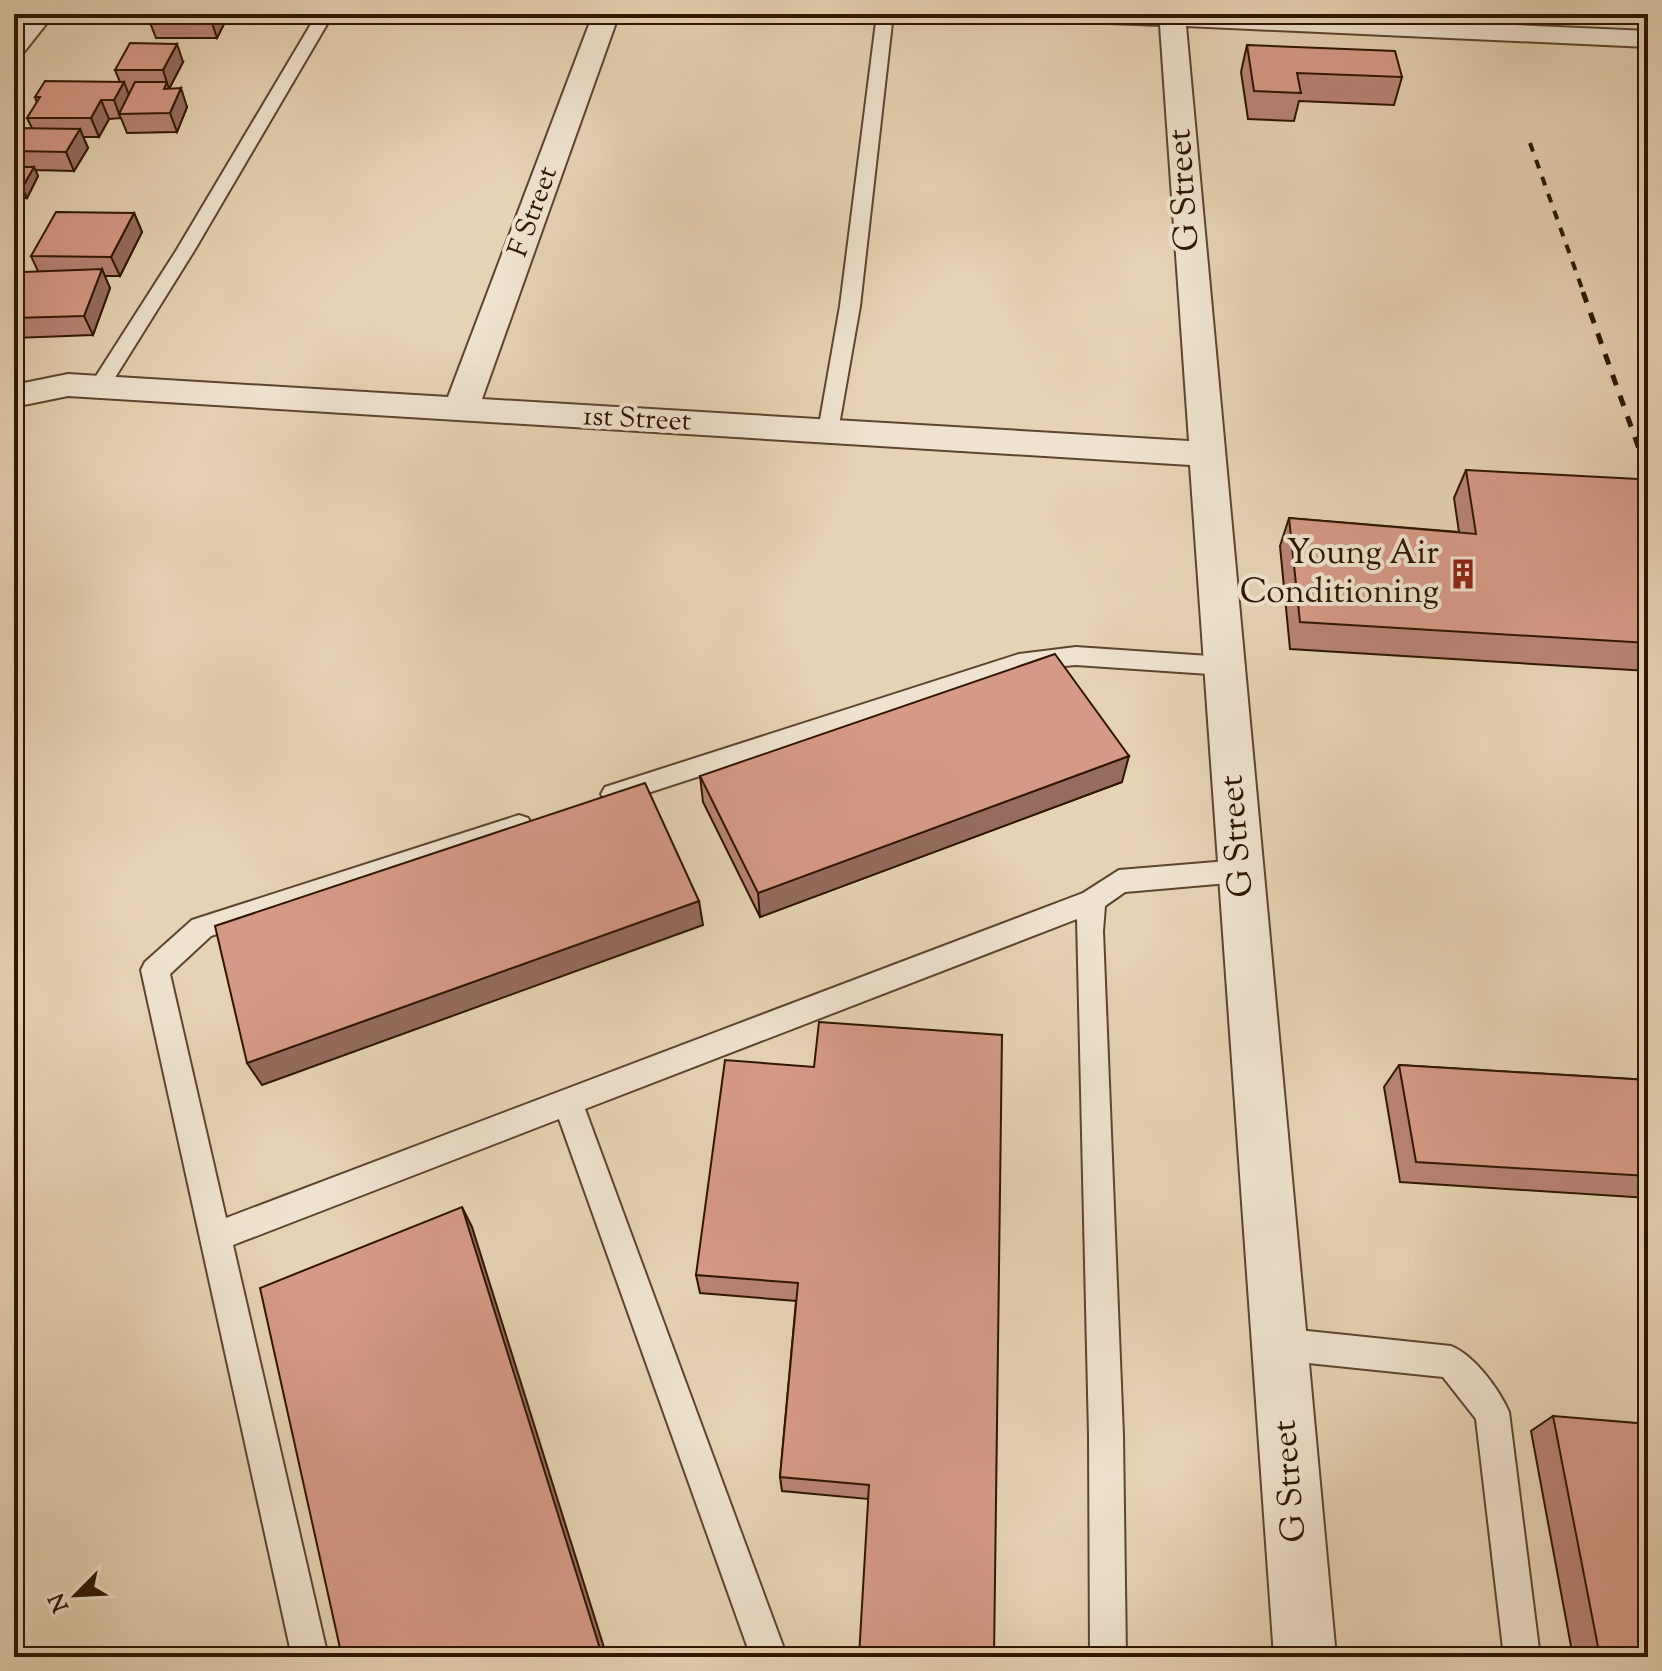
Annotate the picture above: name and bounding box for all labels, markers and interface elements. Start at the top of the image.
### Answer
street label: G Street [1156,127,1214,253]
street label: F Street [499,161,569,263]
street label: 1st Street [582,397,693,443]
place label: Young Air Conditioning [1240,530,1439,618]
building icon: Young Air Conditioning [1446,557,1480,591]
street label: G Street [1208,772,1268,899]
street label: G Street [1261,1417,1321,1544]
north arrow [36,1555,116,1635]
text: N [42,1587,79,1616]

